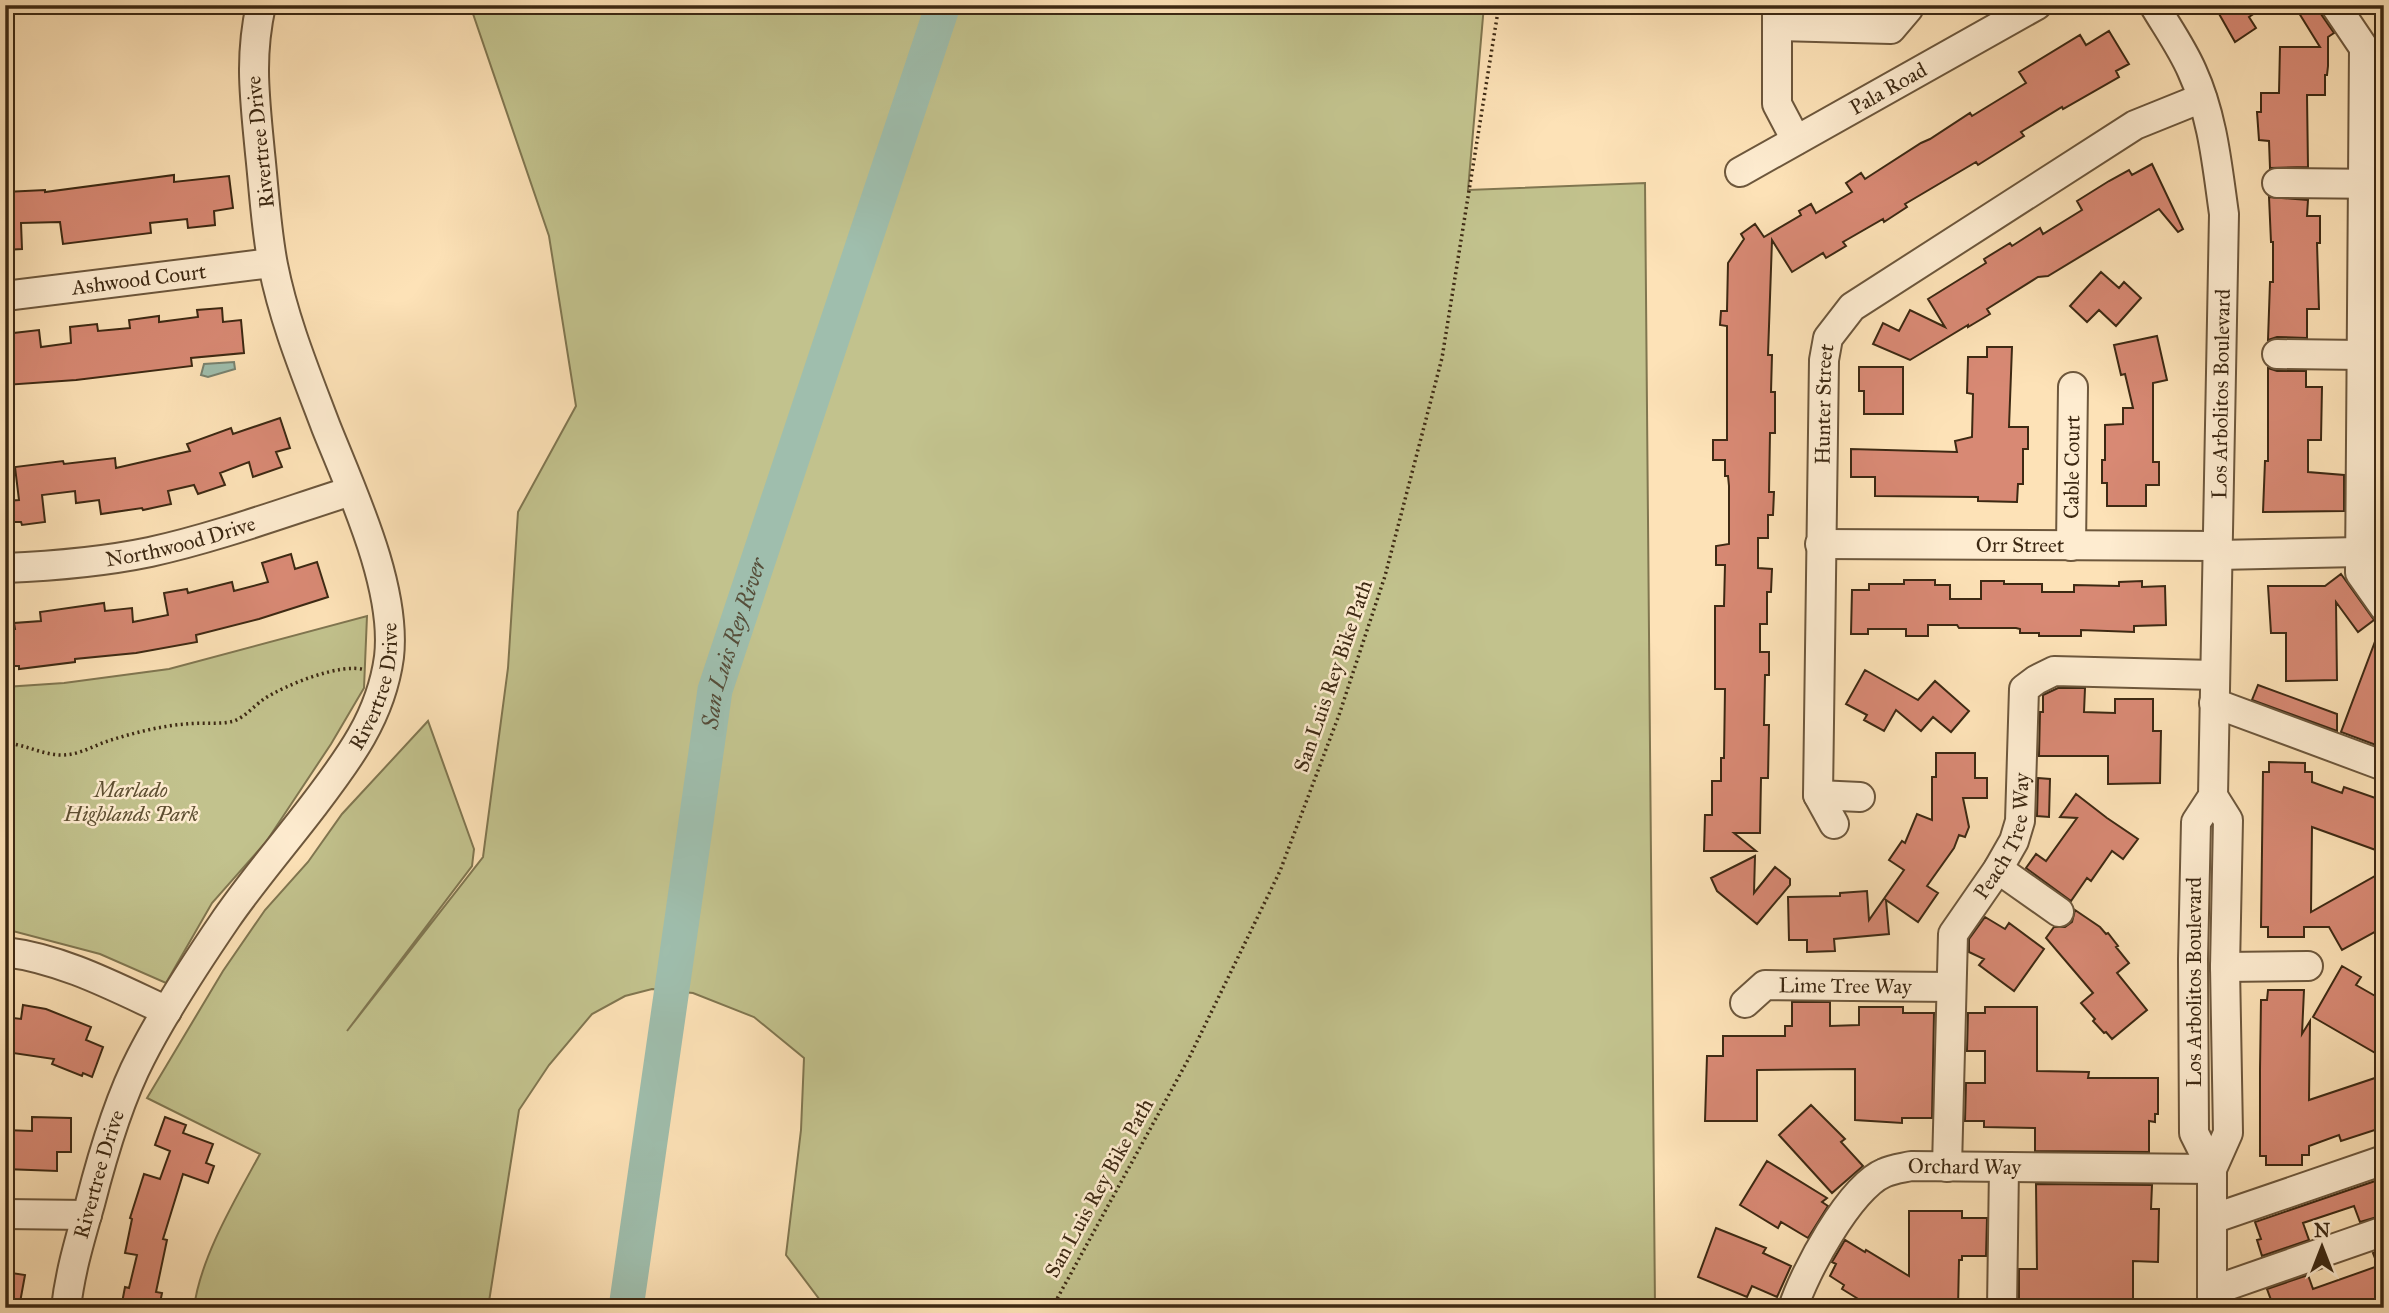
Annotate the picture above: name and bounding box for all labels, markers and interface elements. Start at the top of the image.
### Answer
street label: Pala Road [1845,56,1932,121]
street label: Rivertree Drive [240,75,280,209]
street label: Ashwood Court [69,258,208,301]
street label: Los Arbolitos Boulevard [2206,288,2236,499]
street label: Hunter Street [1810,341,1840,465]
street label: Cable Court [2058,414,2086,519]
street label: Northwood Drive [104,510,259,573]
street label: Orr Street [1976,532,2065,558]
water label: San Luis Rey River [695,553,772,732]
street label: San Luis Rey Bike Path [1288,576,1378,775]
street label: Rivertree Drive [343,622,403,755]
street label: Peach Tree Way [1968,771,2034,904]
park label: Marlado Highlands Park [63,777,199,827]
street label: Los Arbolitos Boulevard [2181,876,2207,1087]
street label: Lime Tree Way [1778,972,1913,1000]
street label: San Luis Rey Bike Path [1039,1093,1159,1282]
street label: Rivertree Drive [68,1106,130,1242]
street label: Orchard Way [1908,1153,2022,1180]
north arrow [2288,1212,2358,1282]
text: N [2314,1219,2330,1242]

